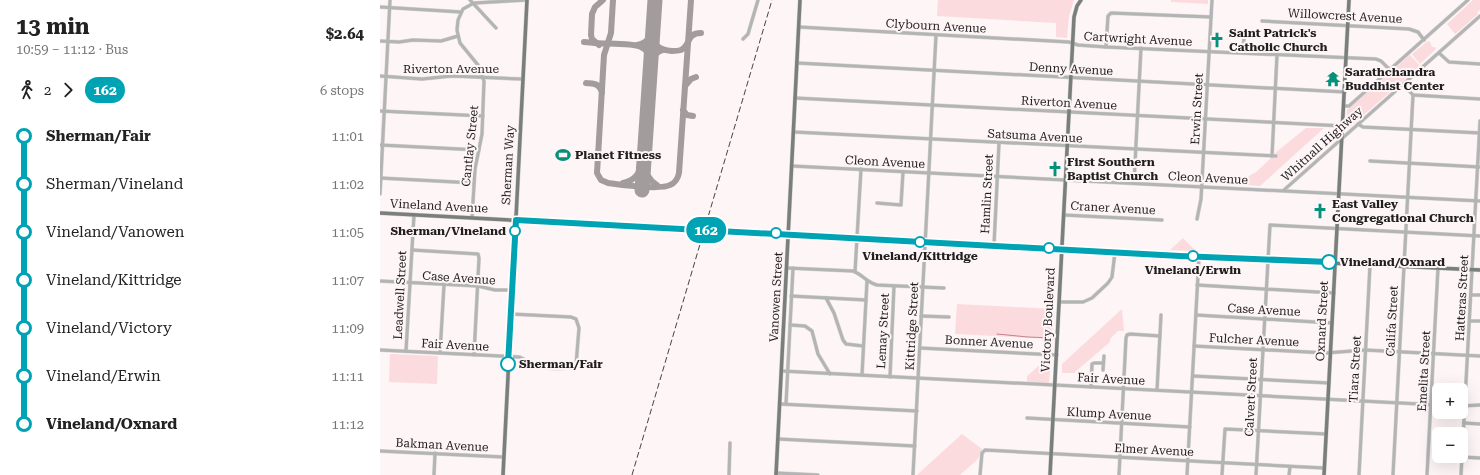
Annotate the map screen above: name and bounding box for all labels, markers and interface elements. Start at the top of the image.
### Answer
street label: Willowcrest Avenue [1287,6,1403,26]
text: 13 min [16,14,89,39]
street label: Clybourn Avenue [885,16,987,36]
text: $2.64 [326,25,364,43]
place label: Saint Patrick's Catholic Church [1229,26,1328,54]
street label: Cartwright Avenue [1083,29,1193,49]
church icon: Saint Patrick's Catholic Church [1208,31,1226,49]
text: 10:59 – 11:12 · Bus [16,42,128,57]
street label: Denny Avenue [1028,60,1114,78]
street label: Riverton Avenue [403,62,499,76]
place label: Sarathchandra Buddhist Center [1345,65,1445,93]
temple icon: Sarathchandra Buddhist Center [1324,70,1342,88]
street label: Erwin Street [1188,72,1206,145]
icon: walk [16,79,38,101]
icon: forward [57,79,79,101]
text: 162 [93,82,117,98]
text: 2 [44,83,51,98]
text: 6 stops [320,83,364,98]
street label: Riverton Avenue [1021,93,1118,113]
street label: Whitnall Highway [1279,103,1366,184]
street label: Cantlay Street [459,104,481,187]
street label: Sherman Way [499,124,517,205]
text: Sherman/Fair [46,127,151,145]
street label: Satsuma Avenue [987,127,1083,145]
text: 11:01 [332,129,364,144]
sports icon: Planet Fitness [554,146,572,164]
place label: Planet Fitness [575,148,661,162]
street label: Cleon Avenue [845,153,926,171]
street label: Hamlin Street [978,153,996,234]
place label: First Southern Baptist Church [1067,155,1158,183]
church icon: First Southern Baptist Church [1046,160,1064,178]
street label: Cleon Avenue [1168,169,1249,187]
text: Sherman/Vineland [46,175,183,193]
text: 11:02 [332,177,364,192]
street label: Vineland Avenue [390,196,489,216]
place label: East Valley Congregational Church [1332,197,1474,225]
street label: Craner Avenue [1070,199,1156,217]
church icon: East Valley Congregational Church [1311,202,1329,220]
line badge: 162 [683,217,729,243]
text: 162 [694,222,718,238]
text: Vineland/Vanowen [46,223,184,241]
place label: Sherman/Vineland [390,224,506,238]
text: 11:05 [332,225,364,240]
marker: Sherman/Vineland [509,225,521,237]
unlabelled marker [770,227,782,239]
marker: Vineland/Kittridge [914,236,926,248]
unlabelled marker [1043,242,1055,254]
place label: Vineland/Kittridge [862,249,978,263]
street label: Leadwell Street [391,250,409,340]
marker: Vineland/Erwin [1187,250,1199,262]
street label: Vanowen Street [767,251,785,343]
marker: Vineland/Oxnard [1321,254,1337,270]
street label: Hatteras Street [1453,254,1471,341]
place label: Vineland/Oxnard [1340,255,1445,269]
place label: Vineland/Erwin [1145,263,1241,277]
street label: Victory Boulevard [1038,267,1058,373]
street label: Case Avenue [422,268,496,288]
text: Vineland/Kittridge [46,271,182,289]
text: 11:07 [332,273,364,288]
street label: Oxnard Street [1313,280,1331,362]
street label: Kittridge Street [903,281,921,371]
street label: Califa Street [1383,285,1401,357]
street label: Lemay Street [874,292,892,369]
street label: Case Avenue [1227,301,1301,319]
text: Vineland/Victory [46,319,172,337]
text: 11:09 [332,321,364,336]
street label: Emelita Street [1415,330,1433,412]
street label: Fulcher Avenue [1208,331,1300,349]
street label: Bonner Avenue [944,333,1034,351]
street label: Tiara Street [1346,335,1364,403]
street label: Fair Avenue [421,336,490,354]
marker: Sherman/Fair [500,356,516,372]
place label: Sherman/Fair [519,357,603,371]
street label: Calvert Street [1242,357,1260,437]
text: Vineland/Erwin [46,367,161,385]
text: 11:11 [332,369,364,384]
street label: Fair Avenue [1077,370,1146,388]
map controls [1432,383,1468,463]
button: + [1432,383,1468,419]
street label: Klump Avenue [1066,405,1152,423]
text: Vineland/Oxnard [46,415,177,433]
text: 11:12 [332,417,364,432]
button: − [1432,427,1468,463]
street label: Bakman Avenue [395,436,489,454]
street label: Elmer Avenue [1114,441,1195,459]

